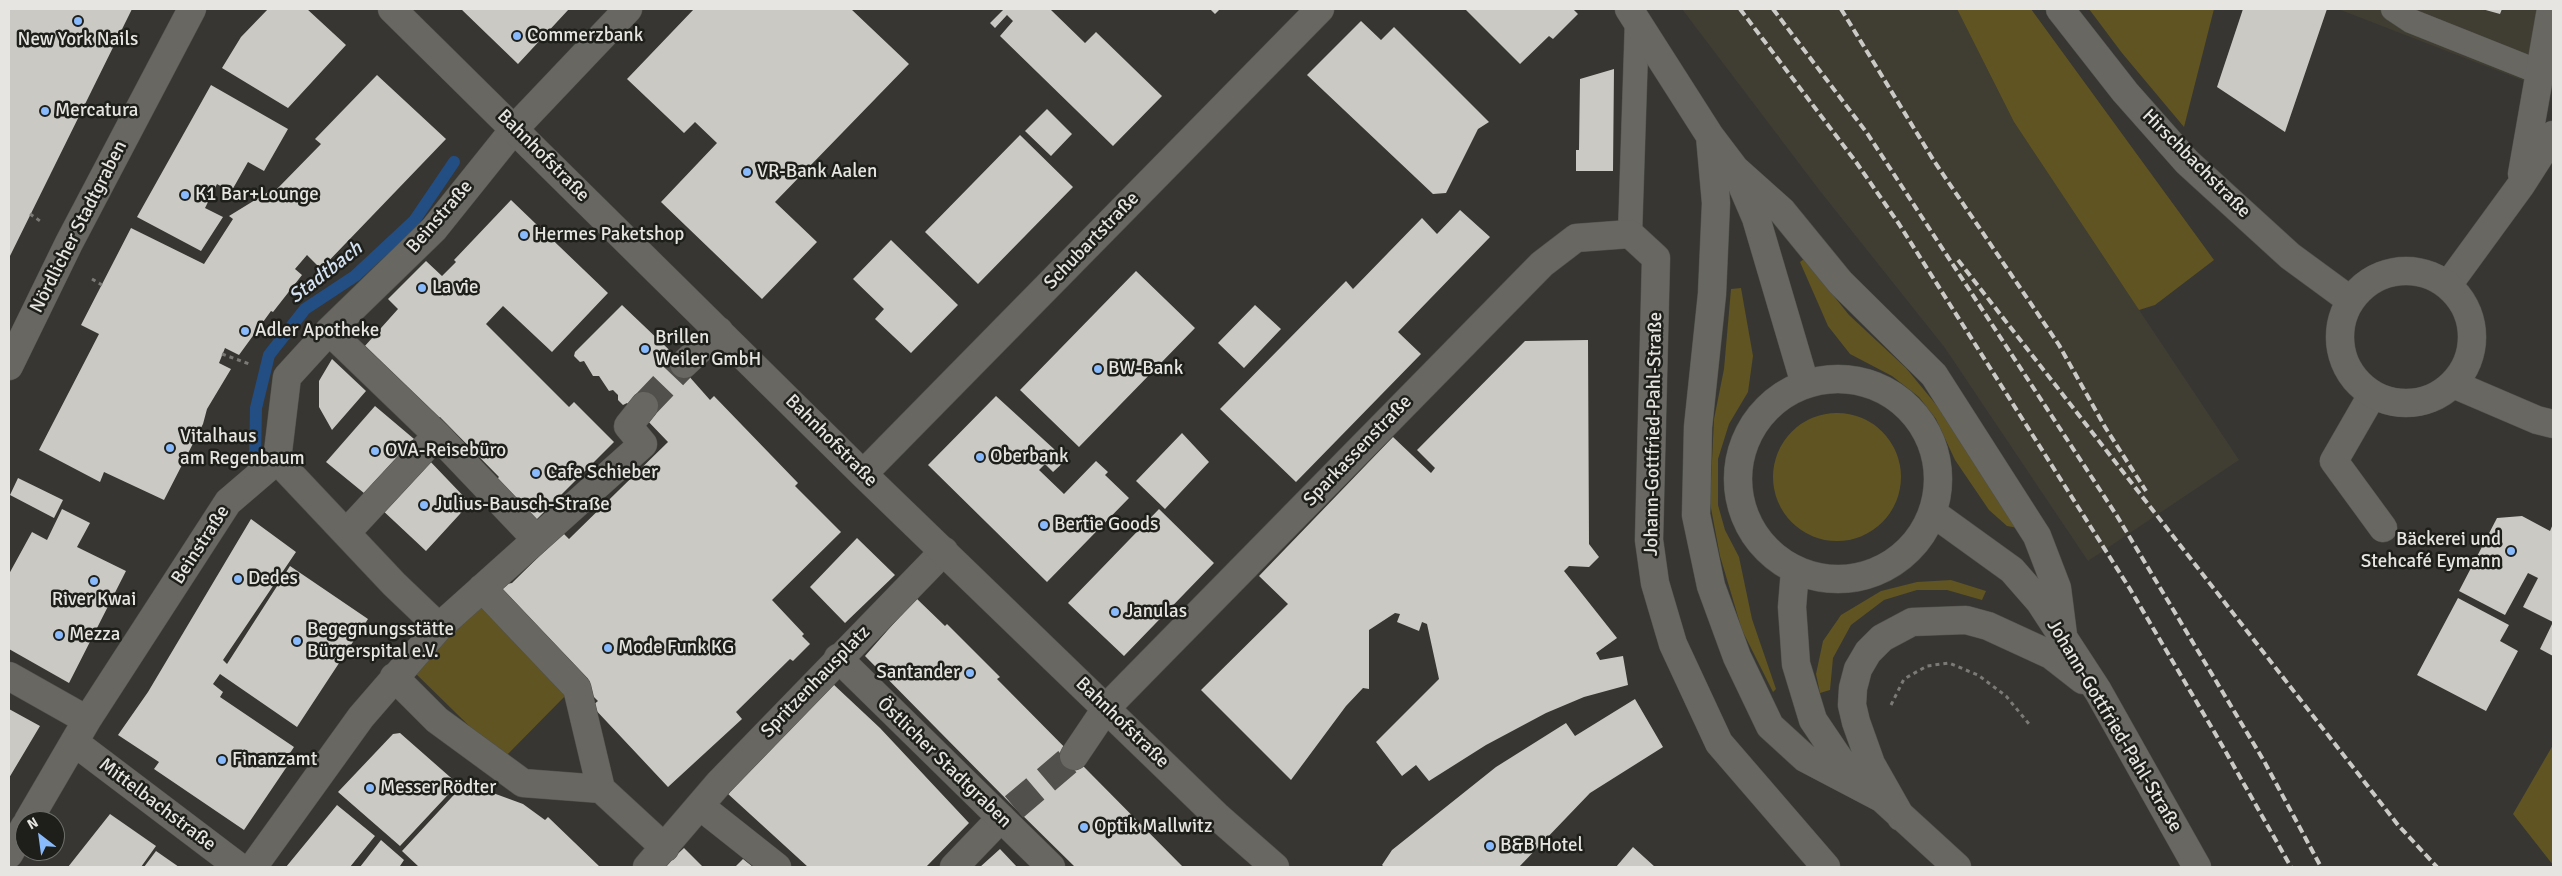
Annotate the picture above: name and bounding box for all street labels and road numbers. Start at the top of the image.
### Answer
street label: Bahnhofstraße [492,105,594,207]
street label: Hirschbachstraße [2137,105,2255,223]
street label: Nördlicher Stadtgraben [26,137,132,317]
street label: Beinstraße [402,176,478,258]
street label: Schubartstraße [1040,187,1144,295]
street label: Johann-Gottfried-Pahl-Straße [1640,312,1668,556]
street label: Bahnhofstraße [780,390,882,492]
street label: Sparkassenstraße [1299,391,1417,511]
street label: Beinstraße [167,501,235,589]
street label: Johann-Gottfried-Pahl-Straße [2041,615,2187,837]
street label: Spritzenhausplatz [757,621,875,743]
street label: Bahnhofstraße [1070,673,1174,773]
street label: Östlicher Stadtgraben [872,693,1016,833]
street label: Mittelbachstraße [94,754,220,856]

